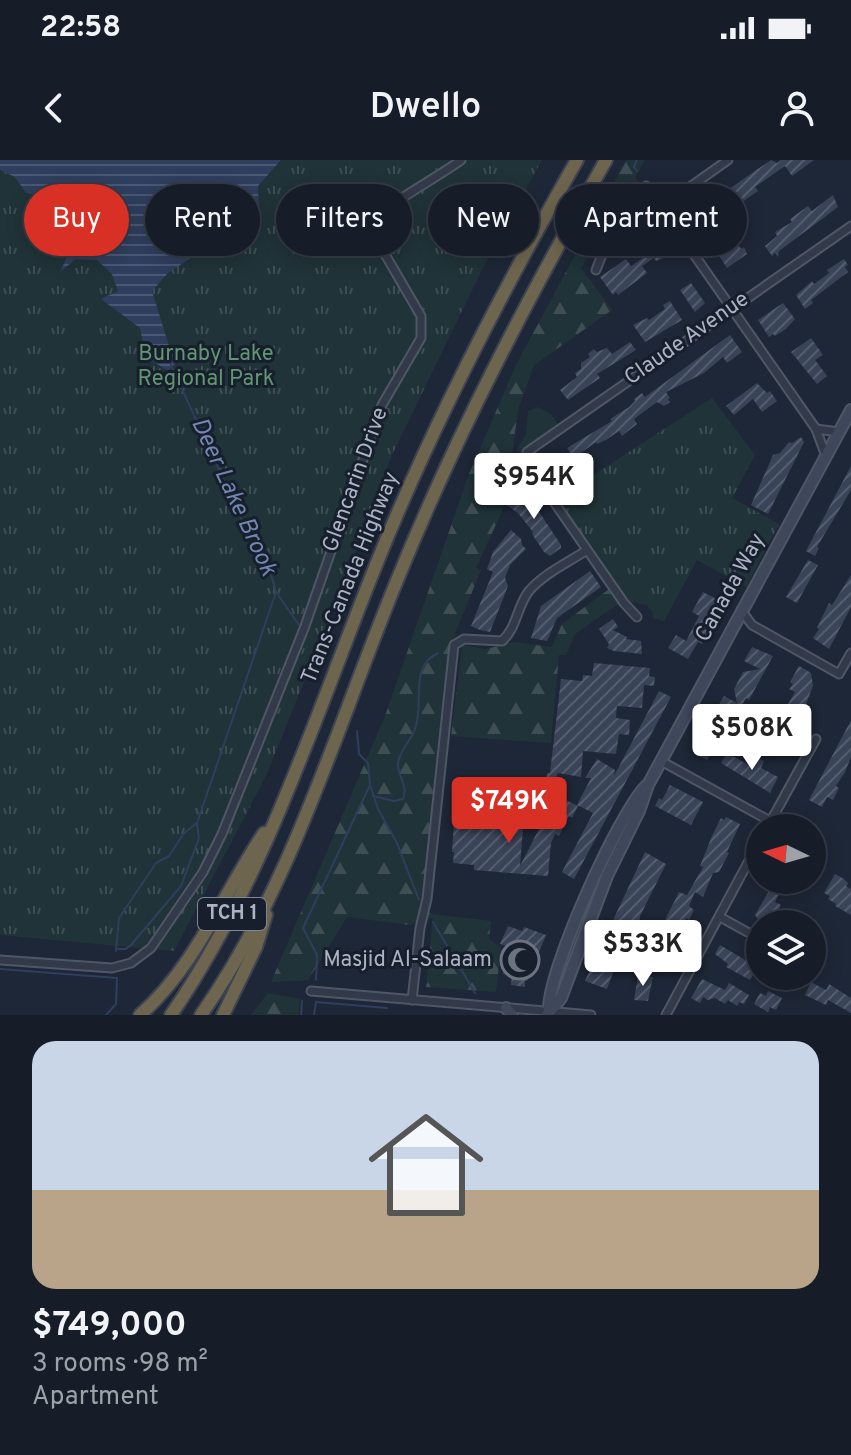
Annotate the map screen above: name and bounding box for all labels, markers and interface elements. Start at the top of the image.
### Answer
text: 22:58 [40,10,121,47]
text: Dwello [370,85,481,131]
icon: back [32,86,76,130]
icon: person [775,86,819,130]
chip: Buy [24,184,129,256]
chip: Rent [145,184,260,256]
chip: Filters [276,184,412,256]
chip: New [428,184,539,256]
chip: Apartment [555,184,747,256]
street label: Claude Avenue [620,286,754,392]
park label: Burnaby Lake Regional Park [138,341,274,393]
street label: Glencarin Drive [317,404,395,556]
water label: Deer Lake Brook [183,413,283,582]
pin: $954K [478,453,590,521]
text: $954K [492,462,576,495]
street label: Trans-Canada Highway [296,468,406,688]
street label: Canada Way [690,529,772,647]
pin: $508K [696,704,808,772]
text: $508K [710,713,794,746]
pin: $749K [453,777,565,845]
text: $749K [470,786,548,819]
north arrow [746,814,826,894]
map controls [746,814,826,990]
road number: TCH 1 [198,898,266,930]
button: layers [746,910,826,990]
pin: $533K [587,920,699,988]
text: $533K [602,929,684,962]
mosque icon: Masjid Al-Salaam [499,939,541,981]
place label: Masjid Al-Salaam [323,947,492,974]
icon: home [354,1093,498,1237]
text: $749,000 [32,1305,187,1348]
text: 3 rooms · 98 m² [32,1348,208,1381]
text: Apartment [32,1381,159,1414]

